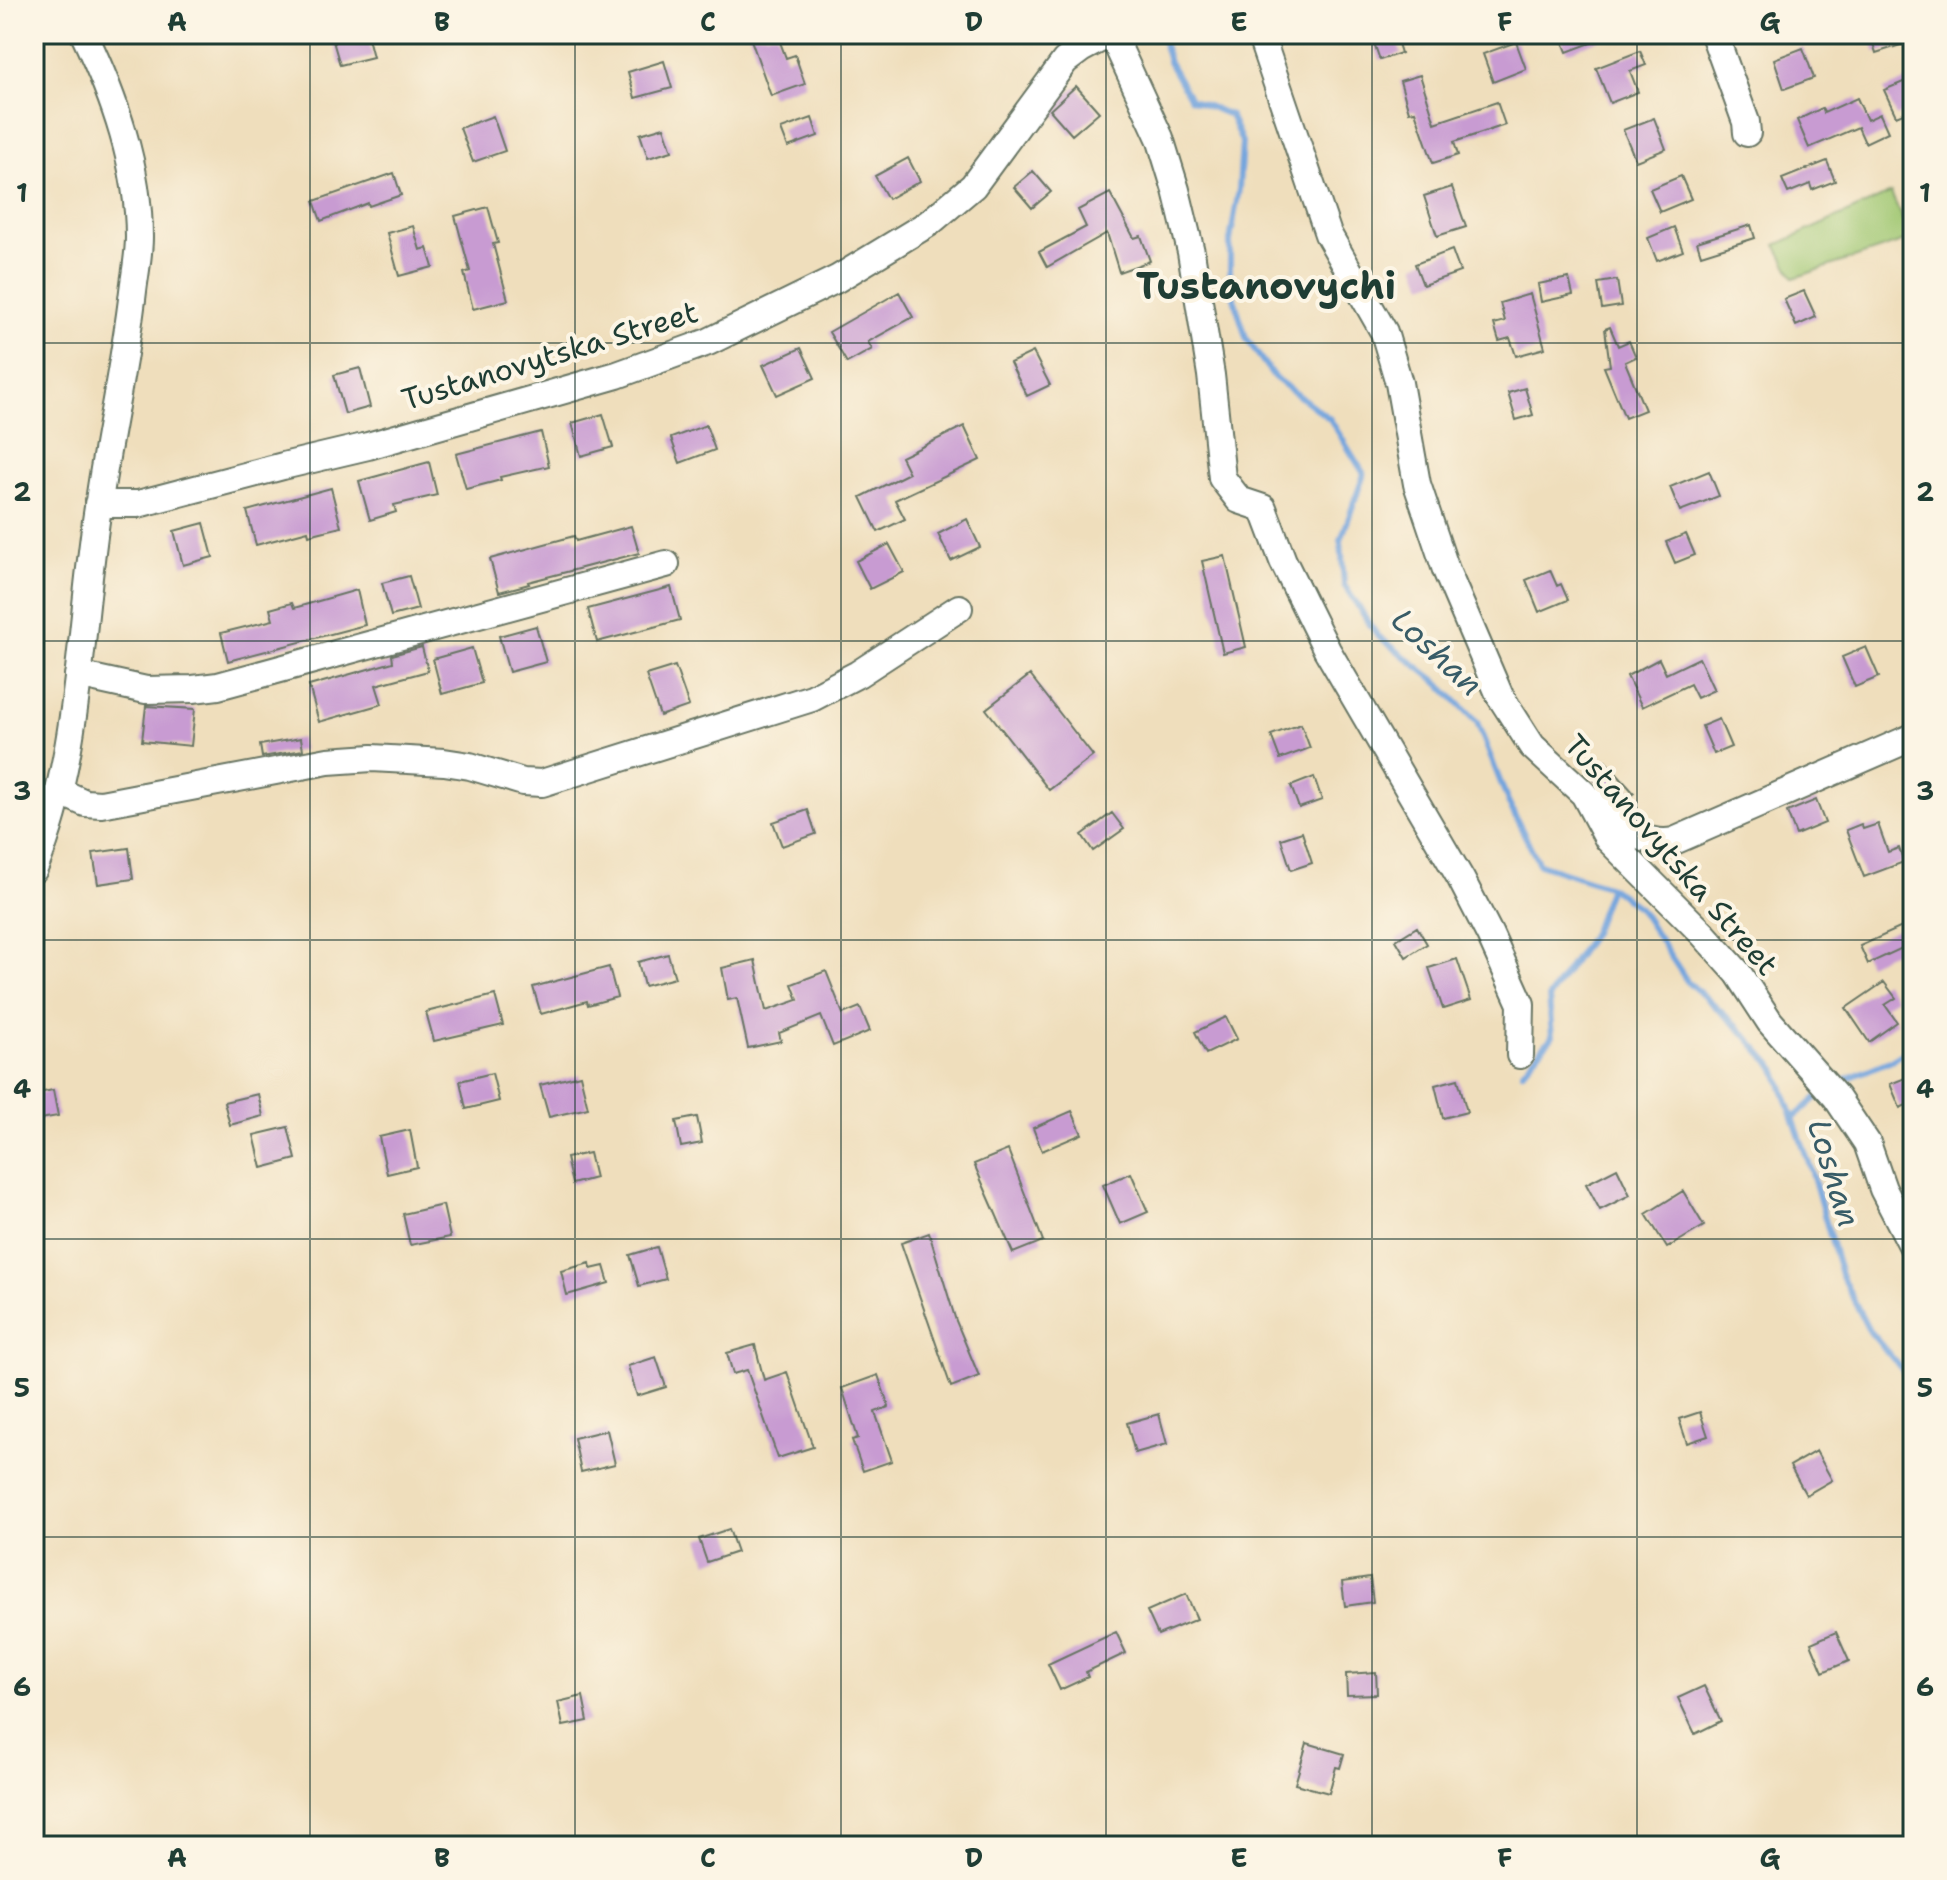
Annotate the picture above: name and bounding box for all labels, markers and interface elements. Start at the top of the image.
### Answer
text: A [167,4,187,39]
text: B [434,4,450,39]
text: C [700,4,716,39]
text: D [965,4,983,39]
text: E [1230,4,1248,39]
text: F [1497,4,1513,39]
text: G [1760,4,1781,39]
text: 1 [16,175,28,210]
text: 1 [1919,175,1931,210]
district label: Tustanovychi [1136,260,1396,311]
street label: Tustanovytska Street [397,291,703,420]
text: 2 [13,474,31,509]
text: 2 [1916,474,1934,509]
water label: Loshan [1382,598,1493,705]
street label: Tustanovytska Street [1555,725,1788,984]
text: 3 [13,773,31,808]
text: 3 [1916,773,1934,808]
text: 4 [13,1071,31,1106]
text: 4 [1916,1071,1934,1106]
water label: Loshan [1798,1114,1871,1232]
text: 5 [14,1370,30,1405]
text: 5 [1917,1370,1933,1405]
text: 6 [13,1669,31,1704]
text: 6 [1916,1669,1934,1704]
text: A [167,1840,187,1875]
text: B [434,1840,450,1875]
text: C [700,1840,716,1875]
text: D [965,1840,983,1875]
text: E [1230,1840,1248,1875]
text: F [1497,1840,1513,1875]
text: G [1760,1840,1781,1875]

